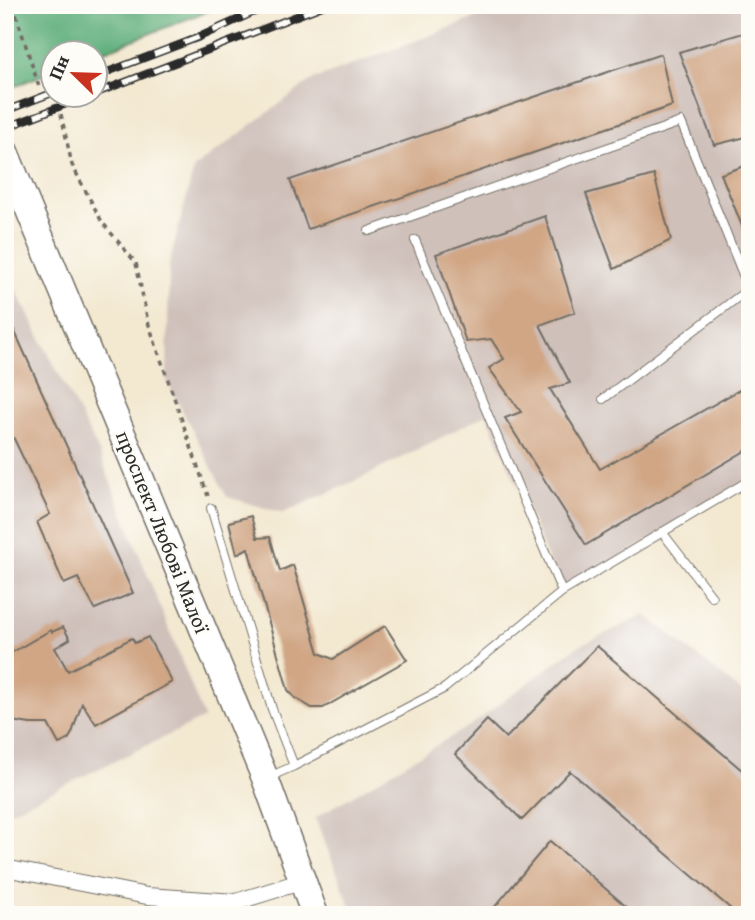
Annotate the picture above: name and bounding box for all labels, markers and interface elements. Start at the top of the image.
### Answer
north arrow [38,38,108,108]
text: Пн [41,50,76,84]
street label: проспект Любові Малої [108,426,218,639]

